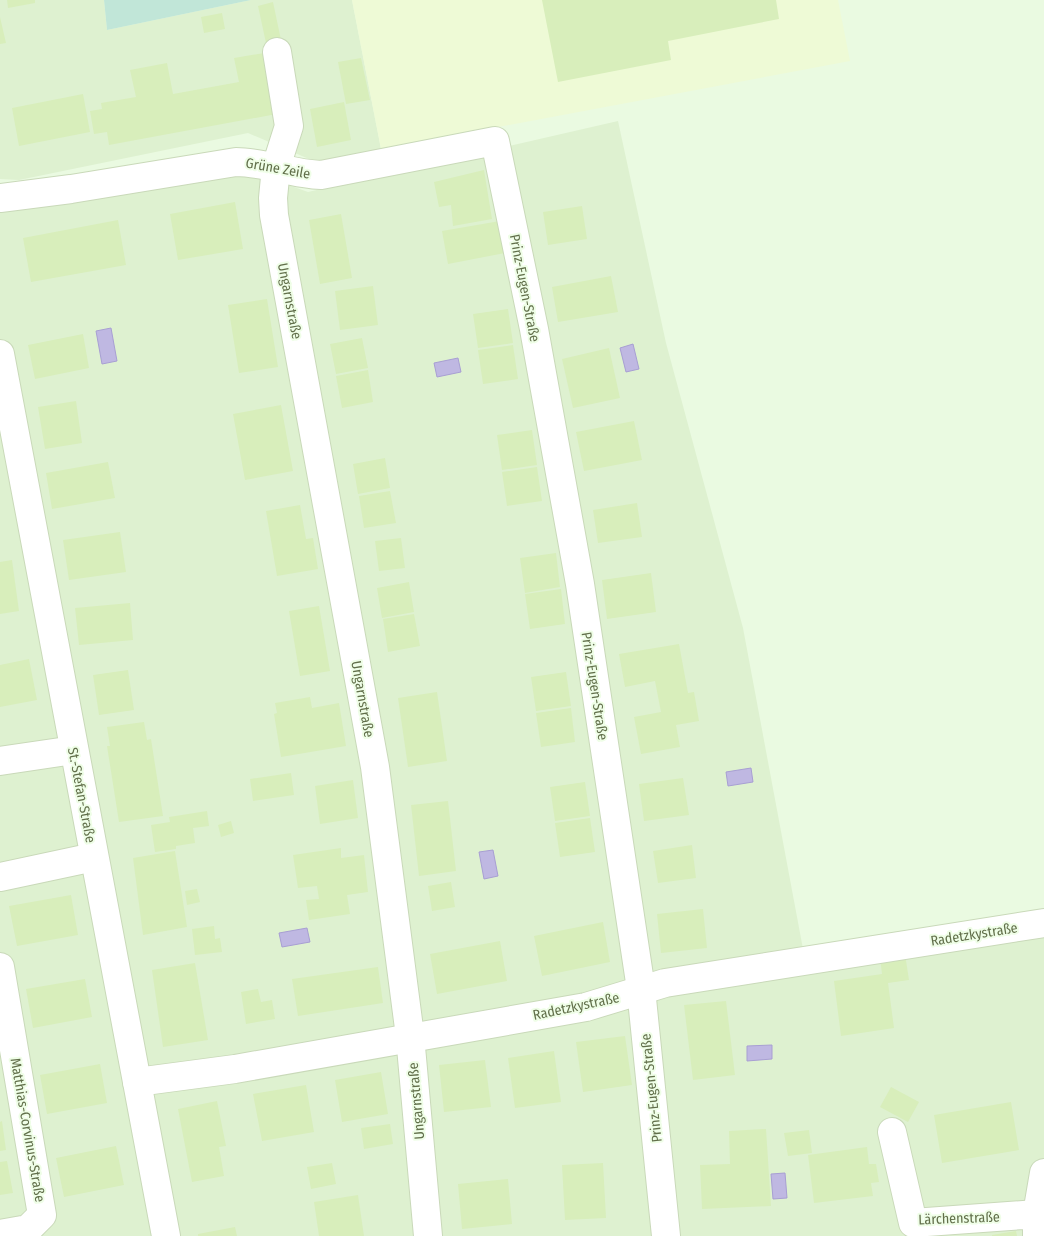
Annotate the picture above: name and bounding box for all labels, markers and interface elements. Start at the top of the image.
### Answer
street label: Grüne Zeile [244,154,312,183]
street label: Prinz-Eugen-Straße [506,233,543,343]
street label: Ungarnstraße [274,262,305,341]
street label: Prinz-Eugen-Straße [578,631,611,741]
street label: Ungarnstraße [347,660,378,739]
street label: St.-Stefan-Straße [64,746,99,844]
street label: Radetzkystraße [929,919,1019,950]
street label: Radetzkystraße [531,989,621,1024]
street label: Prinz-Eugen-Straße [637,1033,666,1143]
street label: Matthias-Corvinus-Straße [6,1057,49,1203]
street label: Ungarnstraße [405,1062,428,1140]
street label: Lärchenstraße [918,1209,1000,1228]

